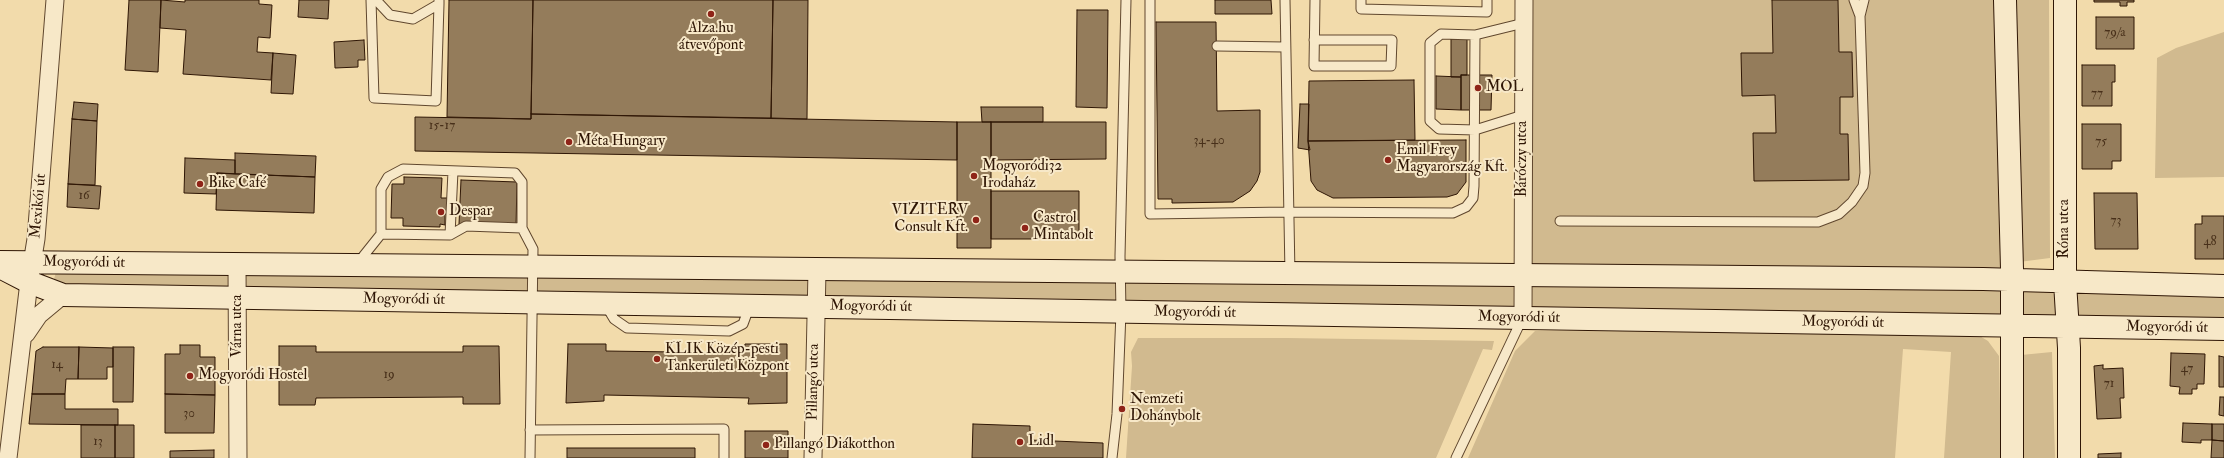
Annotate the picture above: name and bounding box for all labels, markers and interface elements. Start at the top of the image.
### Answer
marker: Alza.hu átvevőpont [706,9,716,19]
place label: Alza.hu átvevőpont [679,20,743,55]
house number: 79/a [2104,25,2126,41]
place label: MOL [1486,79,1523,97]
marker: MOL [1473,83,1483,93]
house number: 77 [2091,86,2103,102]
house number: 15-17 [429,118,455,134]
street label: Báróczy utca [1514,121,1532,197]
place label: Méta Hungary [577,133,665,151]
house number: 34-40 [1193,133,1225,149]
house number: 75 [2095,134,2107,150]
marker: Méta Hungary [564,137,574,147]
place label: Emil Frey Magyarország Kft. [1396,142,1507,177]
marker: Emil Frey Magyarország Kft. [1383,155,1393,165]
place label: Mogyoródi32 Irodaház [982,158,1062,193]
marker: Mogyoródi32 Irodaház [969,171,979,181]
street label: Mexikói út [27,173,51,239]
place label: Bike Café [208,175,266,193]
marker: Bike Café [195,179,205,189]
house number: 16 [78,188,90,204]
street label: Róna utca [2056,199,2074,259]
place label: VIZITERV Consult Kft. [892,202,968,237]
place label: Despar [449,203,492,221]
marker: Despar [436,207,446,217]
place label: Castrol Mintabolt [1033,210,1093,245]
house number: 73 [2111,213,2121,229]
marker: VIZITERV Consult Kft. [971,215,981,225]
marker: Castrol Mintabolt [1020,223,1030,233]
house number: 48 [2203,234,2217,250]
street label: Mogyoródi út [43,253,125,273]
street label: Mogyoródi út [363,290,445,310]
street label: Várna utca [229,295,247,357]
street label: Mogyoródi út [830,297,912,317]
street label: Mogyoródi út [1154,303,1236,323]
street label: Mogyoródi út [1478,308,1560,328]
street label: Mogyoródi út [1802,313,1884,333]
street label: Mogyoródi út [2126,318,2208,338]
place label: KLIK Közép-pesti Tankerületi Központ [665,341,789,376]
street label: Pillangó utca [804,343,824,421]
marker: KLIK Közép-pesti Tankerületi Központ [652,354,662,364]
house number: 14 [51,357,63,373]
house number: 47 [2181,361,2193,377]
place label: Mogyoródi Hostel [198,367,307,385]
house number: 19 [383,367,395,383]
marker: Mogyoródi Hostel [185,371,195,381]
house number: 71 [2104,376,2114,392]
place label: Nemzeti Dohánybolt [1130,391,1201,426]
marker: Nemzeti Dohánybolt [1117,404,1127,414]
house number: 30 [183,406,195,422]
place label: Lidl [1028,433,1054,451]
house number: 13 [93,434,103,450]
place label: Pillangó Diákotthon [774,436,895,454]
marker: Lidl [1015,437,1025,447]
marker: Pillangó Diákotthon [761,440,771,450]

